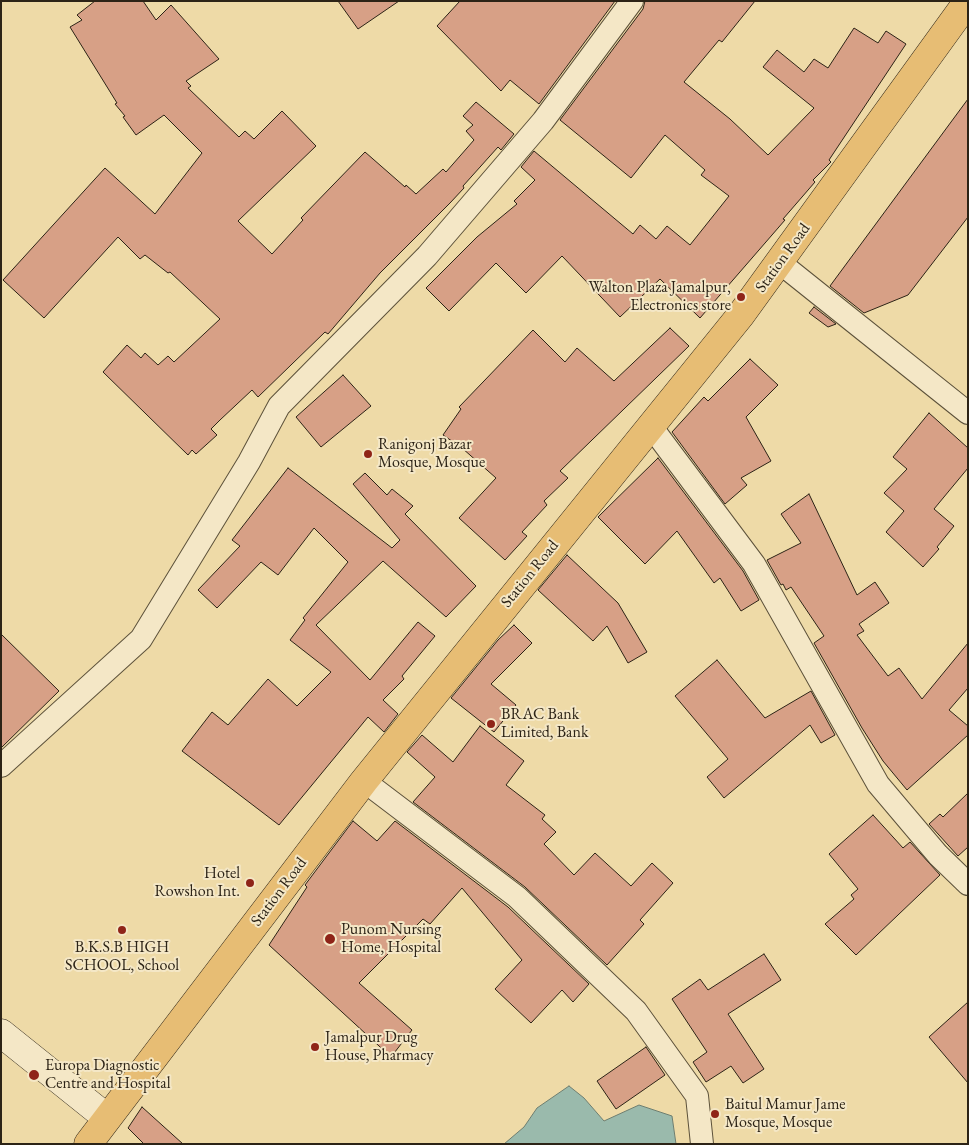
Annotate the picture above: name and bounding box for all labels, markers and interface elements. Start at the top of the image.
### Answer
street label: Station Road [751,220,815,296]
place label: Walton Plaza Jamalpur, Electronics store [589,278,731,316]
marker: Walton Plaza Jamalpur, Electronics store [735,291,747,303]
place label: Ranigonj Bazar Mosque, Mosque [378,435,485,473]
marker: Ranigonj Bazar Mosque, Mosque [362,448,374,460]
street label: Station Road [497,537,563,611]
place label: BRAC Bank Limited, Bank [501,705,588,743]
marker: BRAC Bank Limited, Bank [485,718,497,730]
street label: Station Road [247,854,311,930]
place label: Hotel Rowshon Int. [154,864,240,902]
marker: Hotel Rowshon Int. [244,877,256,889]
place label: Punom Nursing Home, Hospital [341,920,441,958]
marker: B.K.S.B HIGH SCHOOL, School [116,924,128,936]
marker: Punom Nursing Home, Hospital [323,932,337,946]
place label: B.K.S.B HIGH SCHOOL, School [65,938,179,976]
place label: Jamalpur Drug House, Pharmacy [325,1028,433,1066]
marker: Jamalpur Drug House, Pharmacy [309,1041,321,1053]
place label: Europa Diagnostic Centre and Hospital [45,1056,171,1094]
marker: Europa Diagnostic Centre and Hospital [27,1068,41,1082]
place label: Baitul Mamur Jame Mosque, Mosque [725,1095,846,1133]
marker: Baitul Mamur Jame Mosque, Mosque [709,1108,721,1120]

